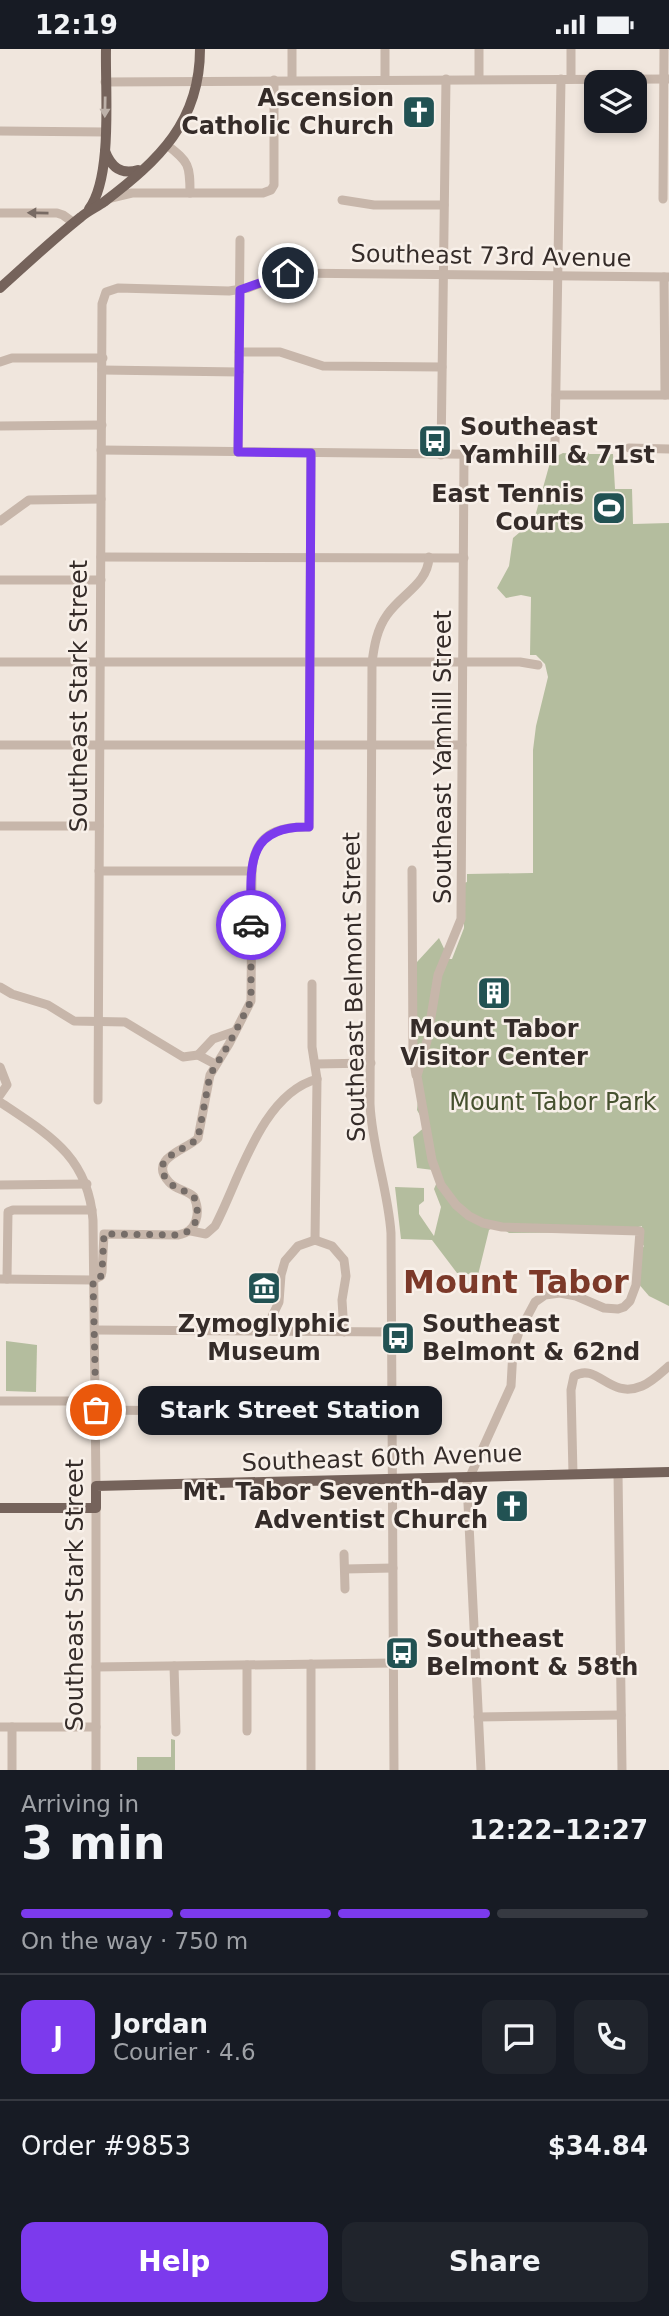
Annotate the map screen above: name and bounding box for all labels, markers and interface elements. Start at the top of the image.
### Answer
text: 12:19 [35,10,118,40]
map controls [584,70,647,133]
button: layers [584,70,647,133]
place label: Ascension Catholic Church [181,84,394,140]
church icon: Ascension Catholic Church [400,93,438,131]
one-way arrow [99,96,111,118]
one-way arrow [27,207,49,219]
street label: Southeast 73rd Avenue [350,240,632,272]
pin [258,243,318,303]
icon: home [269,254,307,292]
place label: Southeast Yamhill & 71st [459,413,655,469]
bus stop icon: Southeast Yamhill & 71st [416,422,454,460]
place label: East Tennis Courts [431,480,584,536]
sports icon: East Tennis Courts [590,489,628,527]
street label: Southeast Stark Street [65,560,93,832]
street label: Southeast Yamhill Street [429,610,457,904]
street label: Southeast Belmont Street [337,832,371,1142]
courier [216,890,286,960]
icon: car [232,906,270,944]
building icon: Mount Tabor Visitor Center [475,974,513,1012]
place label: Mount Tabor Visitor Center [400,1015,588,1071]
park label: Mount Tabor Park [449,1088,657,1116]
district label: Mount Tabor [403,1263,629,1301]
museum icon: Zymoglyphic Museum [245,1269,283,1307]
place label: Zymoglyphic Museum [178,1310,350,1366]
place label: Southeast Belmont & 62nd [422,1310,640,1366]
bus stop icon: Southeast Belmont & 62nd [379,1319,417,1357]
pin [66,1380,126,1440]
callout: Stark Street Station [138,1385,442,1435]
icon: bag [77,1391,115,1429]
text: Stark Street Station [160,1397,420,1423]
street label: Southeast 60th Avenue [241,1439,523,1477]
street label: Southeast Stark Street [61,1459,89,1731]
place label: Mt. Tabor Seventh-day Adventist Church [182,1478,488,1534]
church icon: Mt. Tabor Seventh-day Adventist Church [493,1487,531,1525]
place label: Southeast Belmont & 58th [426,1625,638,1681]
bus stop icon: Southeast Belmont & 58th [383,1634,421,1672]
text: Arriving in [21,1791,139,1817]
text: 12:22–12:27 [469,1815,648,1845]
text: 3 min [21,1816,165,1870]
text: On the way · 750 m [21,1928,248,1954]
button: chat [482,2000,556,2074]
button: phone [574,2000,648,2074]
text: Jordan [113,2009,208,2039]
text: J [53,2022,63,2052]
text: Courier · 4.6 [113,2039,256,2065]
text: Order #9853 [21,2131,191,2161]
text: $34.84 [548,2131,648,2161]
button: Help [21,2222,328,2302]
button: Share [342,2222,648,2302]

